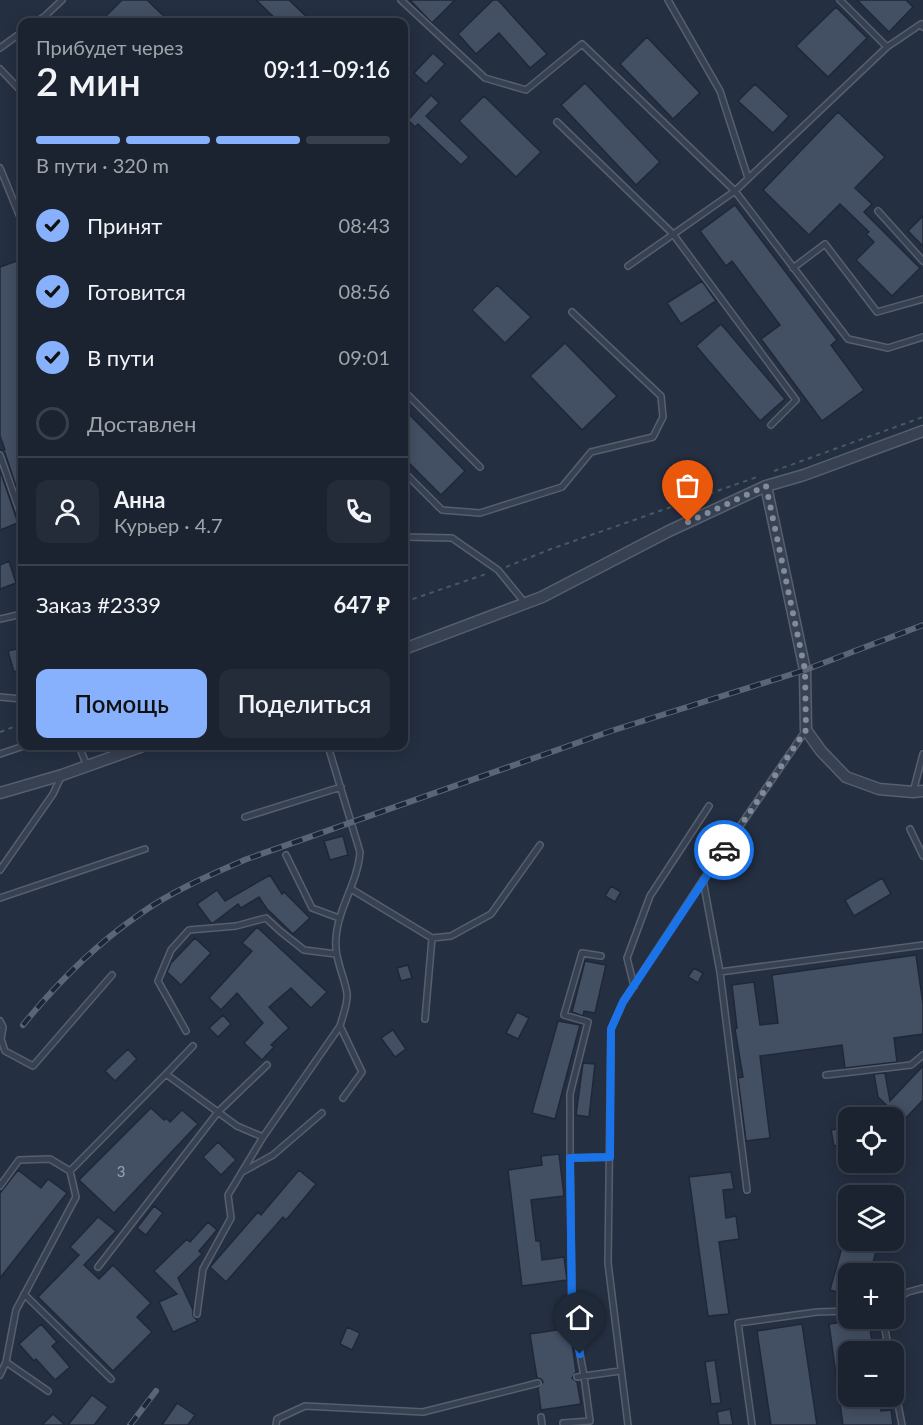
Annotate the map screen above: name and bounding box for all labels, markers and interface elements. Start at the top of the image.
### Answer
text: Прибудет через [36,35,183,59]
text: 09:11–09:16 [264,56,390,83]
text: 2 мин [36,58,141,104]
text: В пути · 320 m [36,153,169,177]
icon: check [36,209,69,242]
text: Принят [87,212,162,239]
text: 08:43 [339,213,390,237]
icon: check [36,275,69,308]
text: Готовится [87,278,186,305]
text: 08:56 [339,279,390,303]
icon: check [36,341,69,374]
text: В пути [87,344,154,371]
text: 09:01 [339,345,390,369]
text: Доставлен [87,410,196,437]
pin [662,460,713,522]
icon: bag [671,469,704,502]
button: person [36,480,99,543]
button: phone [327,480,390,543]
text: Анна [114,486,165,513]
text: Курьер · 4.7 [114,513,223,537]
text: Заказ #2339 [36,591,161,618]
text: 647 ₽ [334,591,390,618]
button: Помощь [36,669,207,738]
button: Поделиться [219,669,390,738]
courier [694,820,754,880]
icon: car [708,834,741,867]
map controls [838,1107,904,1407]
button: locate [838,1107,904,1173]
house number: 3 [117,1162,125,1180]
button: layers [838,1185,904,1251]
button: + [838,1263,904,1329]
pin [554,1292,605,1354]
icon: home [563,1301,596,1334]
button: − [838,1341,904,1407]

